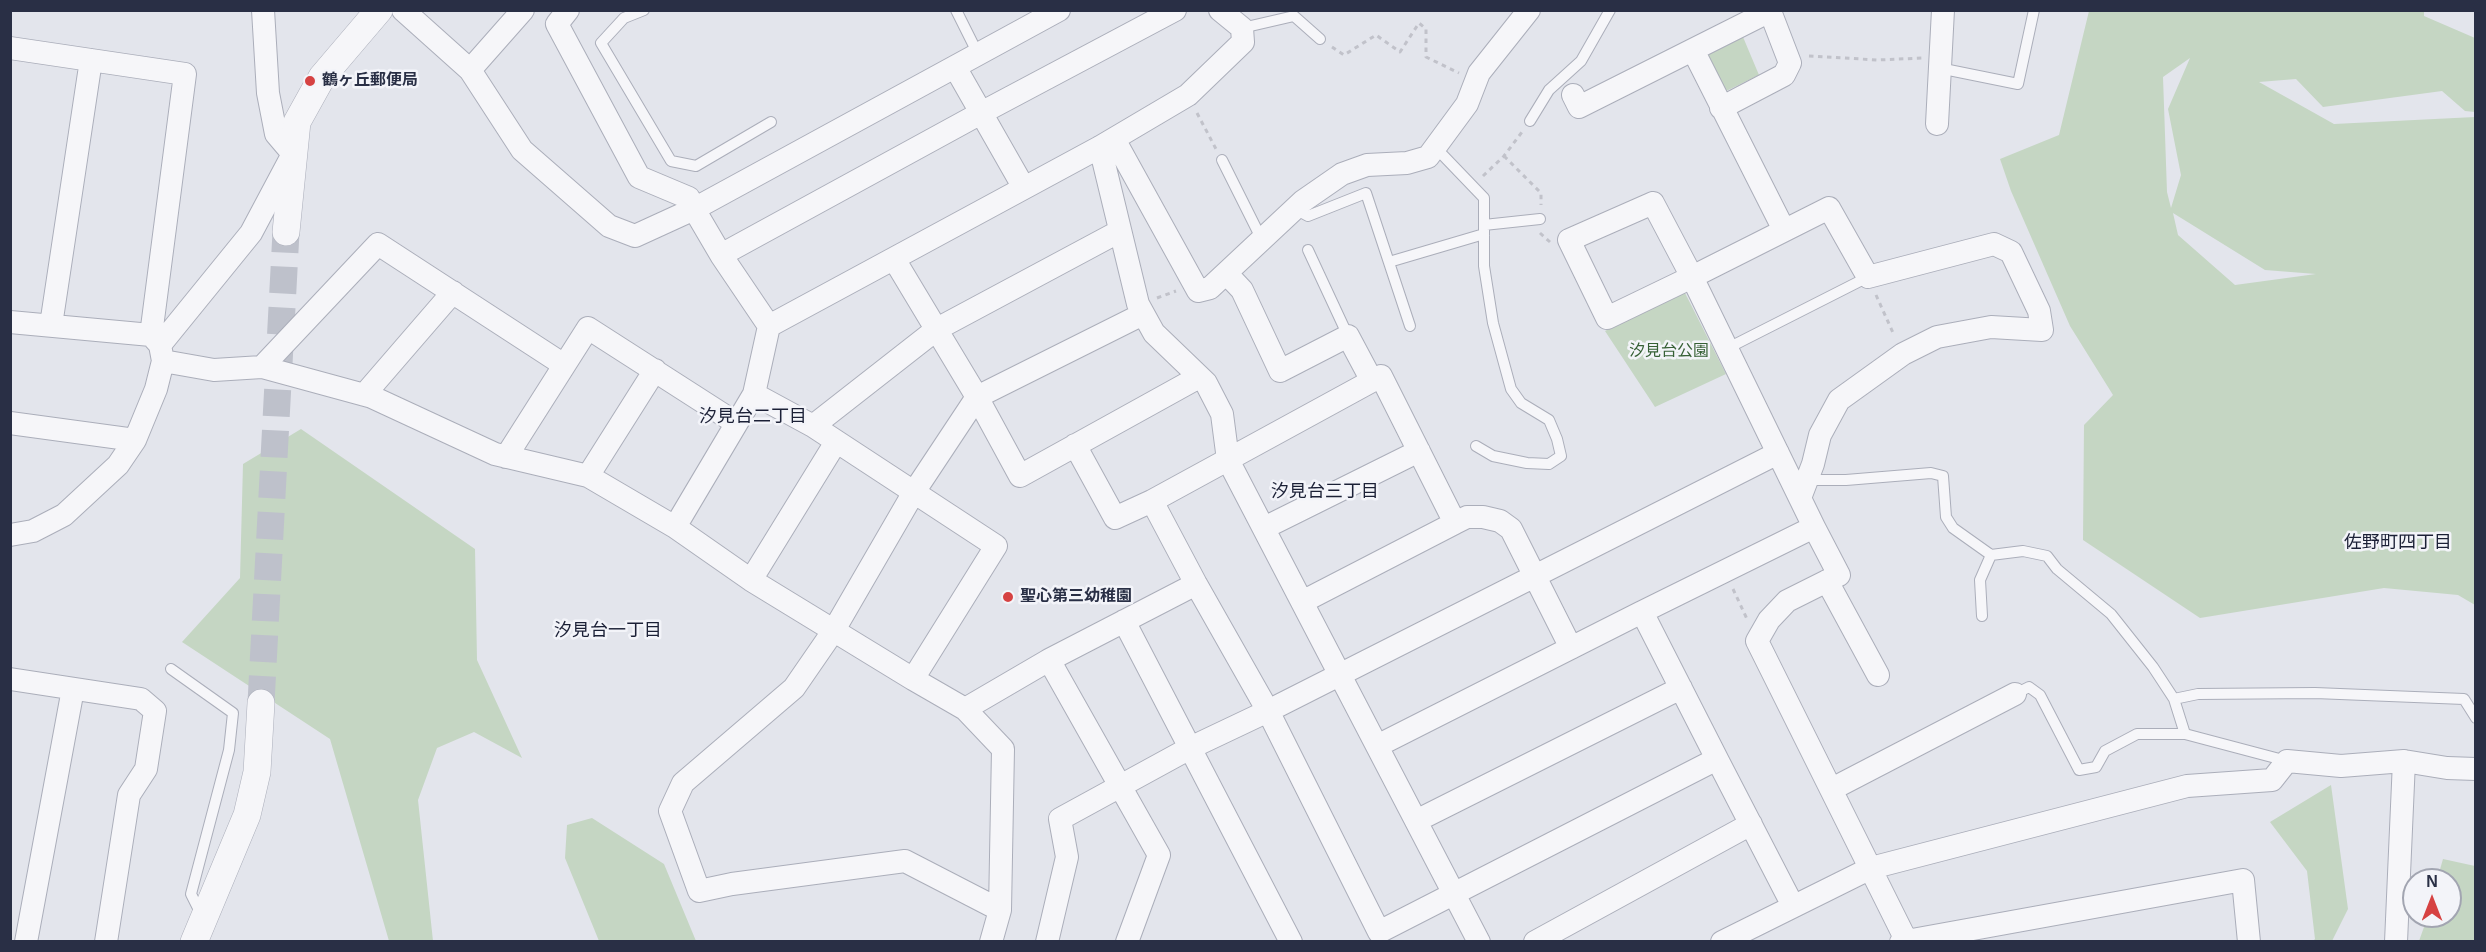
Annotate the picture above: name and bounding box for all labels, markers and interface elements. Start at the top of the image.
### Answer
place label: 鶴ヶ丘郵便局 [322,71,418,91]
marker: 鶴ヶ丘郵便局 [303,74,317,88]
park label: 汐見台公園 [1629,342,1709,362]
district label: 汐見台二丁目 [699,406,807,428]
district label: 汐見台三丁目 [1271,481,1379,503]
district label: 佐野町四丁目 [2344,532,2452,554]
place label: 聖心第三幼稚園 [1020,587,1132,607]
marker: 聖心第三幼稚園 [1001,590,1015,604]
district label: 汐見台一丁目 [554,620,662,642]
north arrow [2402,868,2462,928]
text: N [2426,873,2438,890]

